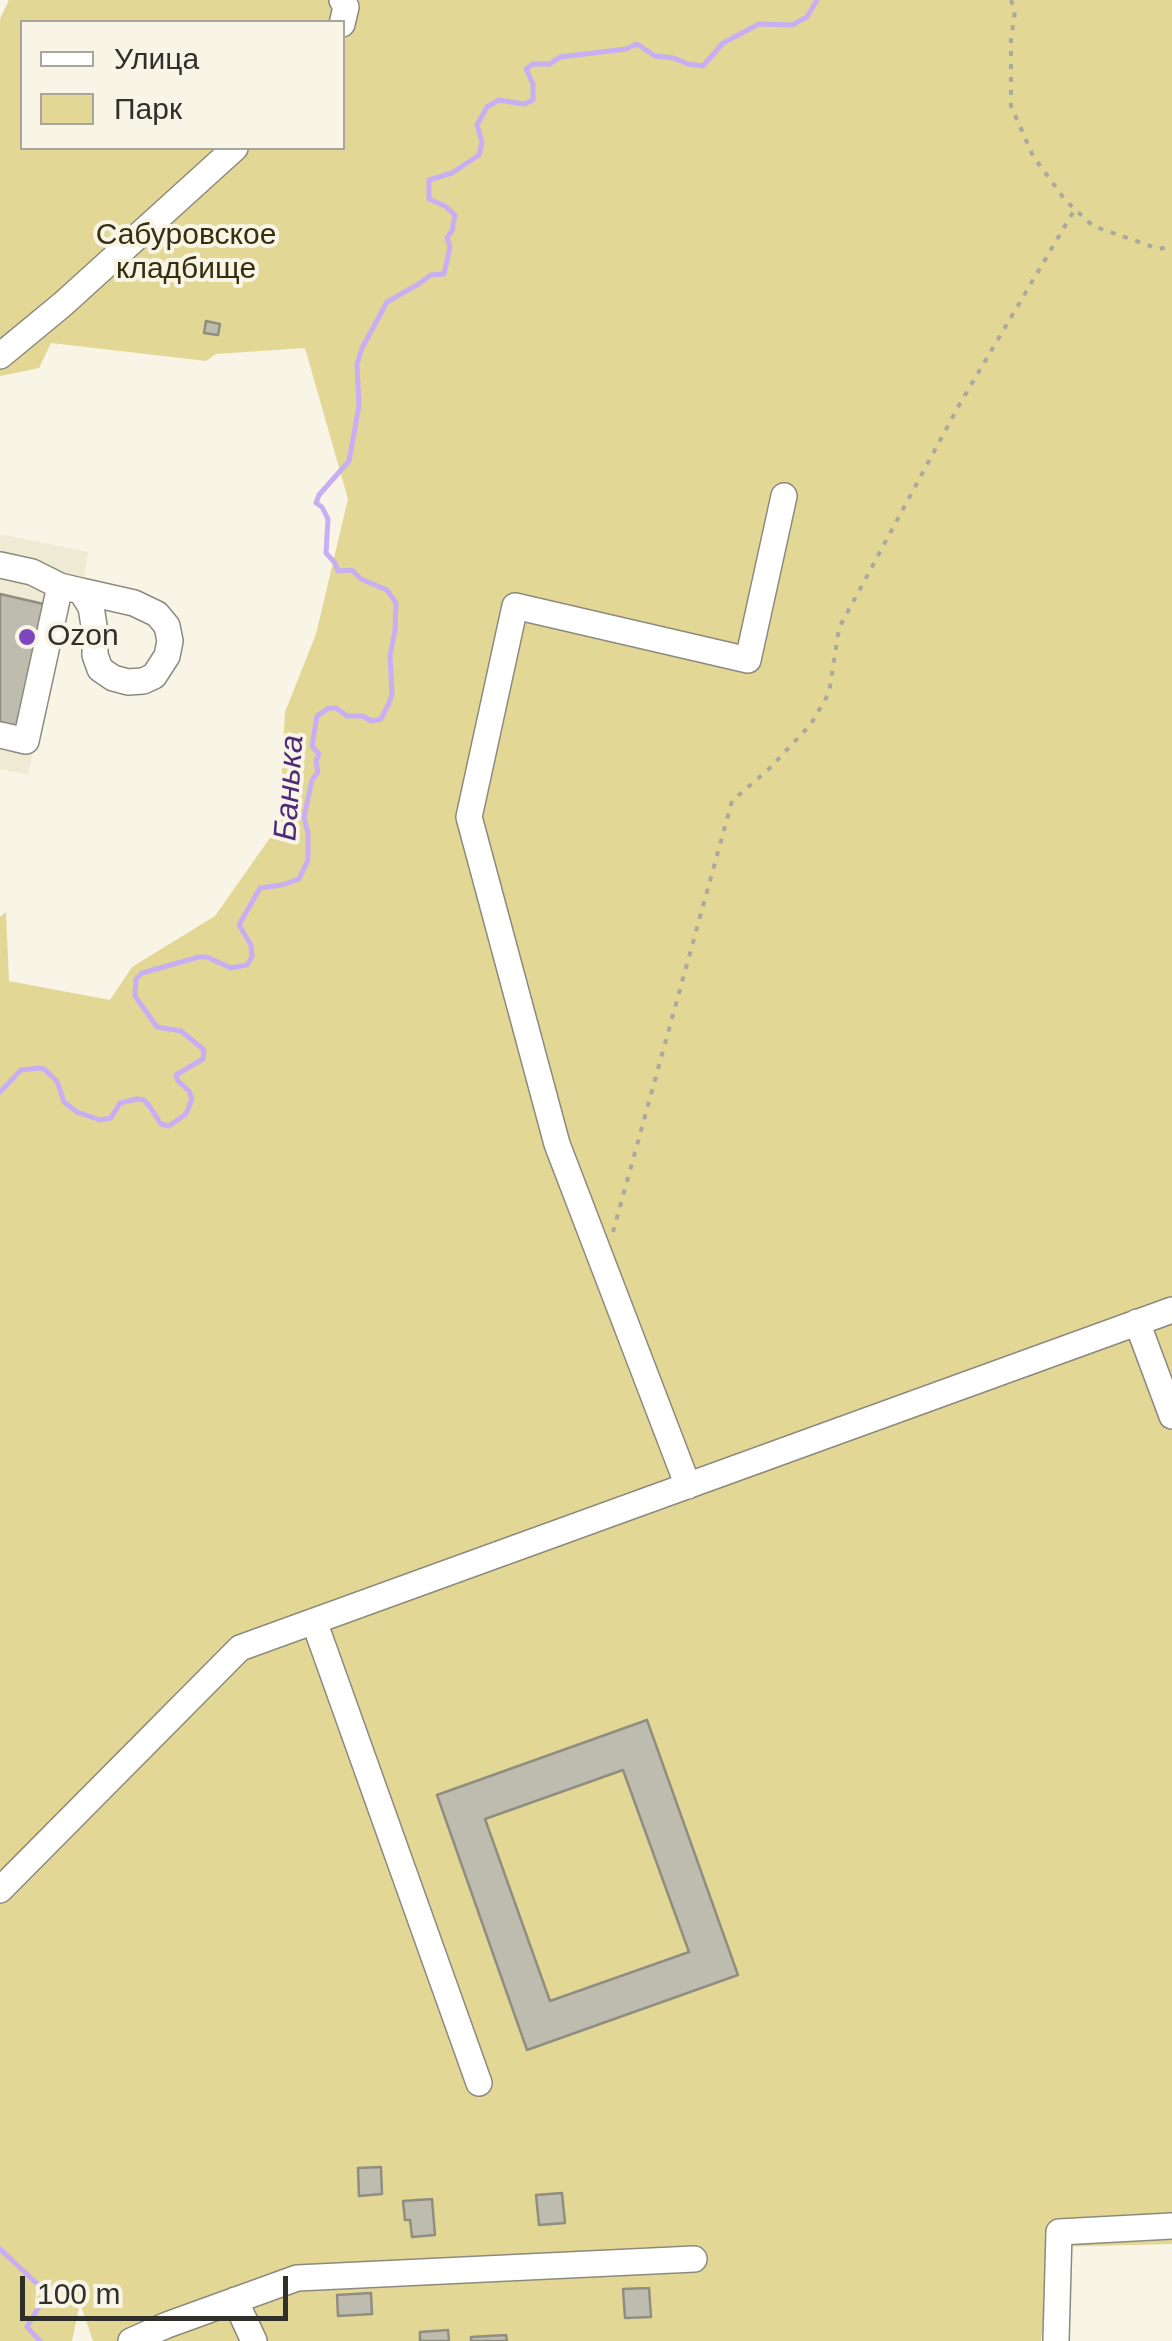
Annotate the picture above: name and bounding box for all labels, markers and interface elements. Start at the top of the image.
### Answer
legend [20,20,345,150]
text: Улица [114,42,199,75]
text: Парк [114,92,182,125]
park label: Сабуровское кладбище [96,218,276,288]
place label: Ozon [47,619,119,655]
marker: Ozon [16,626,38,648]
water label: Банька [267,734,313,842]
scale bar [25,2256,292,2318]
text: 100 m [37,2277,120,2310]

